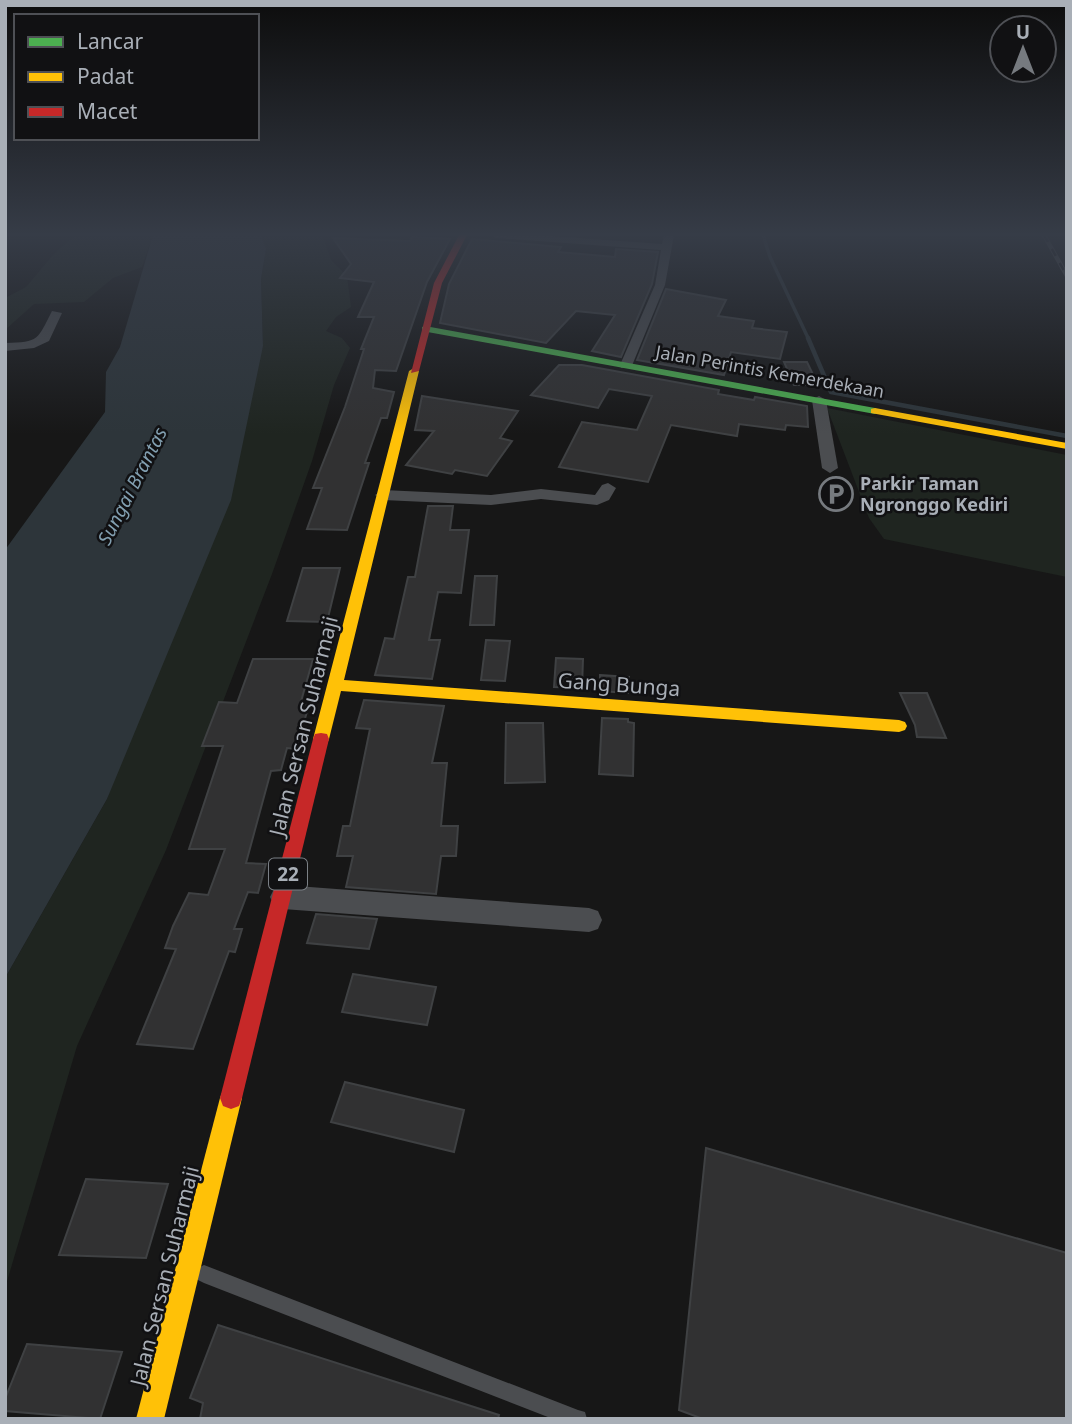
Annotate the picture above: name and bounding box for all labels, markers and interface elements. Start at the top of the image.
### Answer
legend [14,14,259,140]
north arrow [988,14,1058,84]
text: U [1016,19,1030,45]
text: Lancar [77,27,144,55]
text: Padat [77,62,134,90]
text: Macet [77,97,138,125]
street label: Jalan Perintis Kemerdekaan [652,339,886,403]
water label: Sungai Brantas [91,423,173,549]
place label: Parkir Taman Ngronggo Kediri [860,471,1008,516]
parking icon: Parkir Taman Ngronggo Kediri [817,475,855,513]
street label: Jalan Sersan Suharmaji [262,613,344,841]
street label: Gang Bunga [557,666,681,702]
road number: 22 [269,859,307,890]
street label: Jalan Sersan Suharmaji [123,1163,205,1391]

